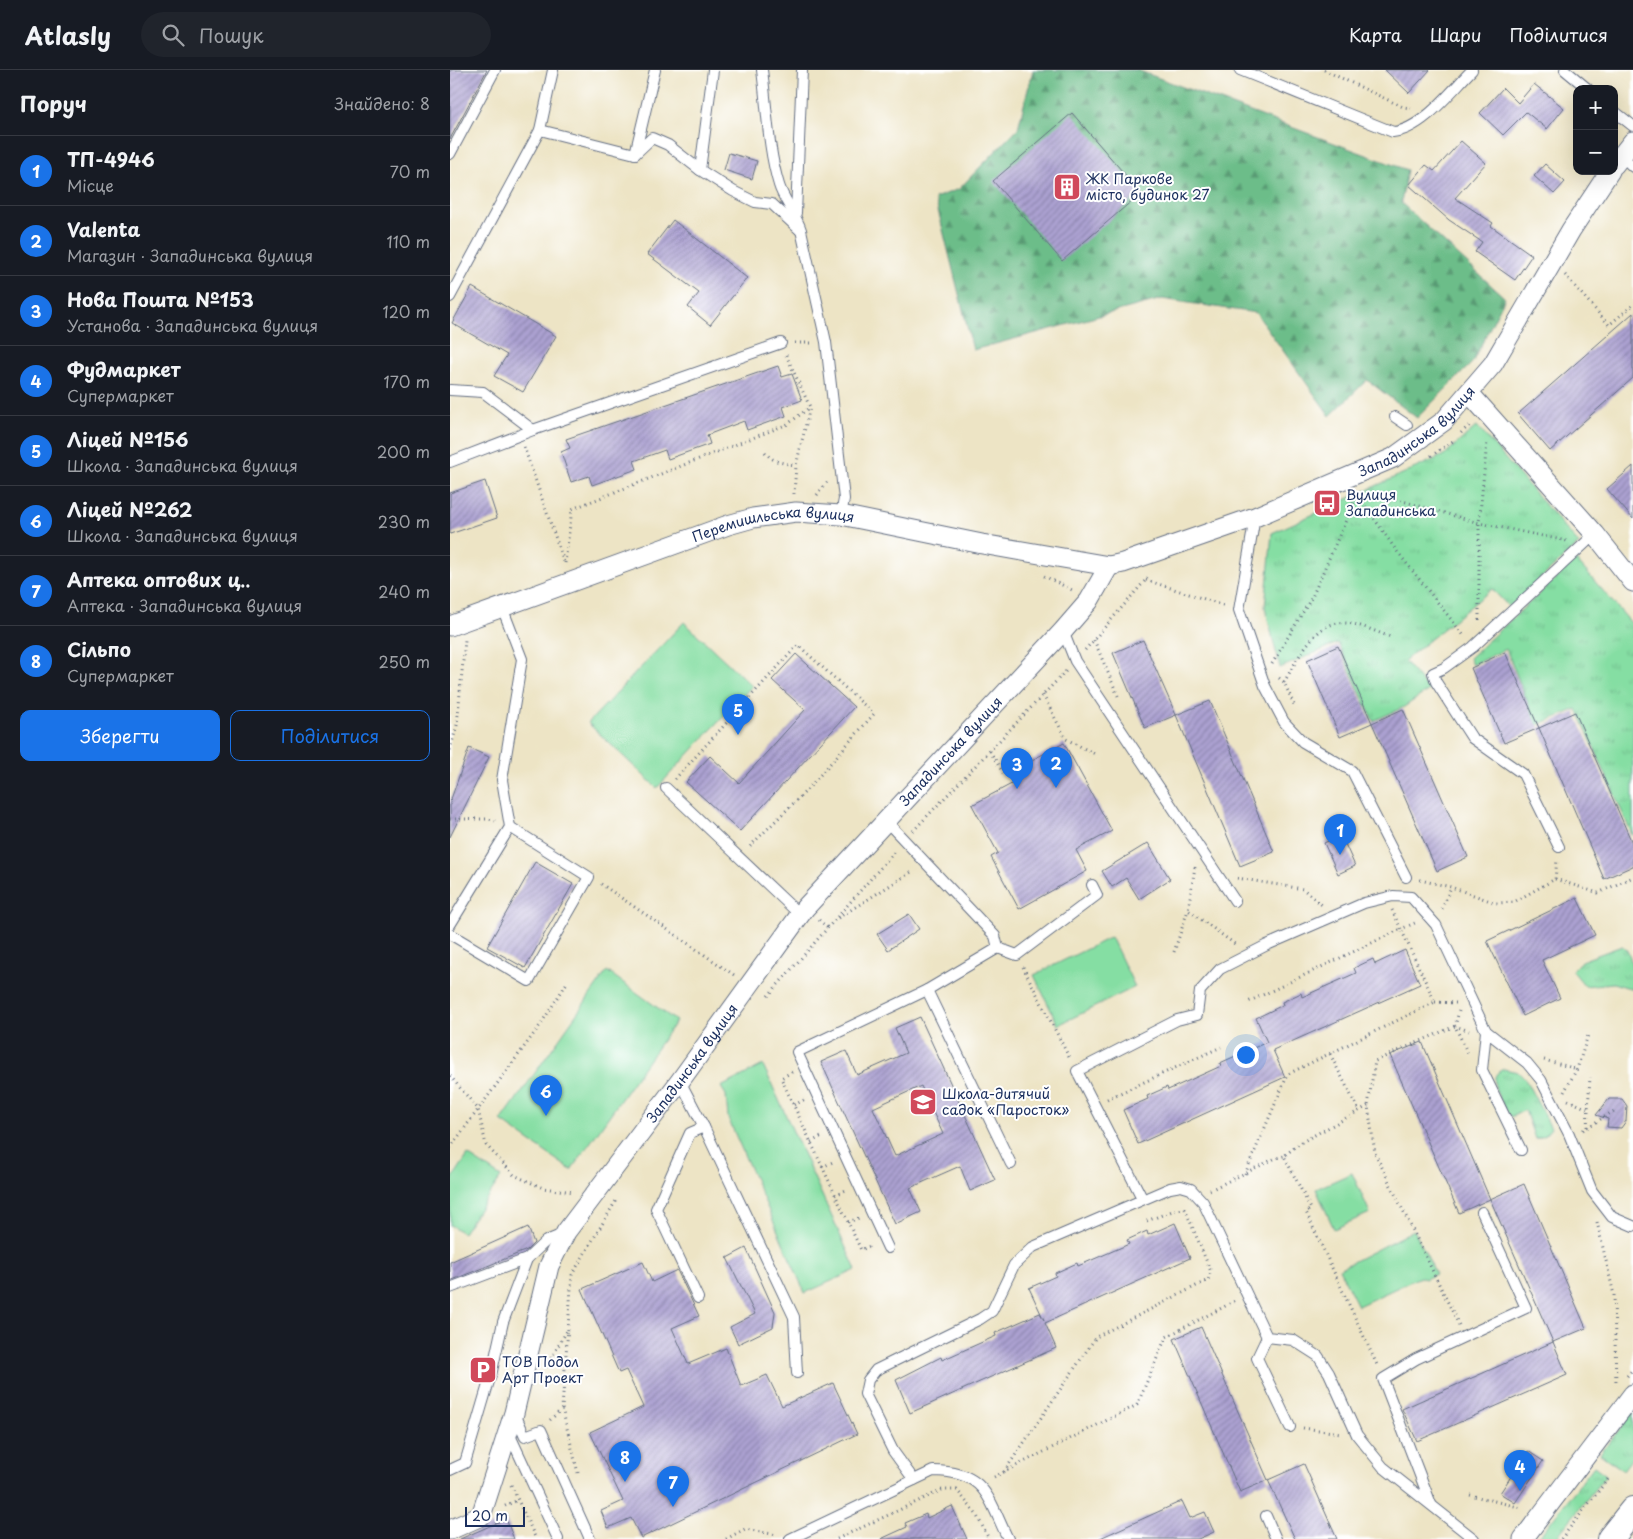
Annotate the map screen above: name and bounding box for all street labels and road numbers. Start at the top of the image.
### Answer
street label: Западинська вулиця [1355,381,1480,482]
street label: Перемишльська вулиця [689,501,856,547]
street label: Западинська вулиця [894,692,1007,810]
street label: Западинська вулиця [641,999,742,1127]

